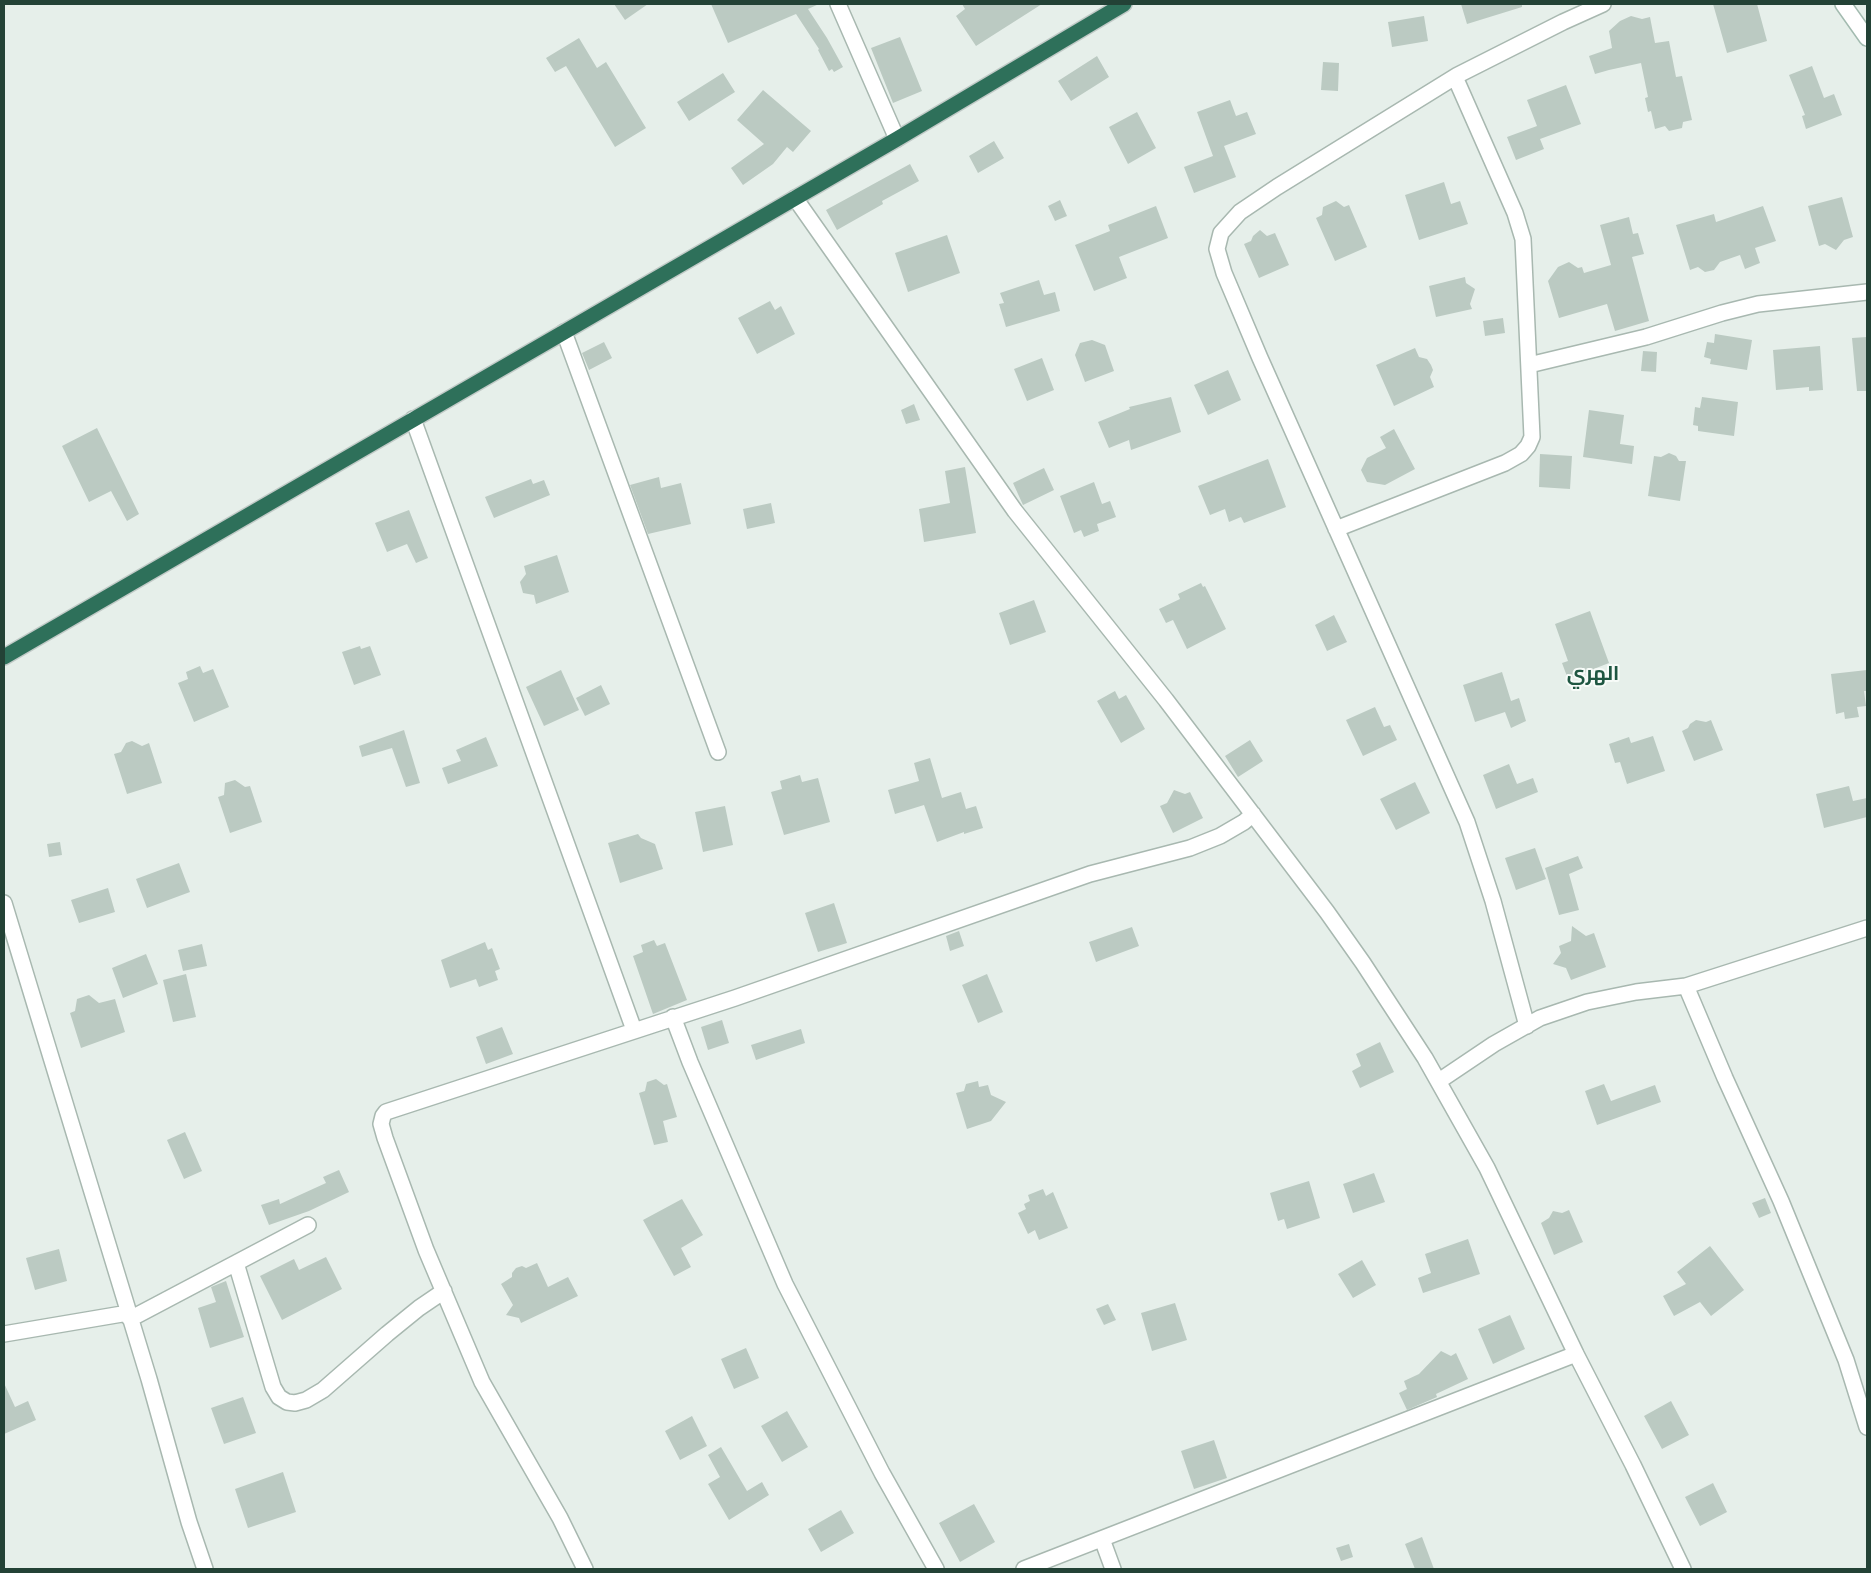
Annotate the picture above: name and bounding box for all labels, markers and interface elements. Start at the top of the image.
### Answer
district label: الهري [1567,662,1619,686]

